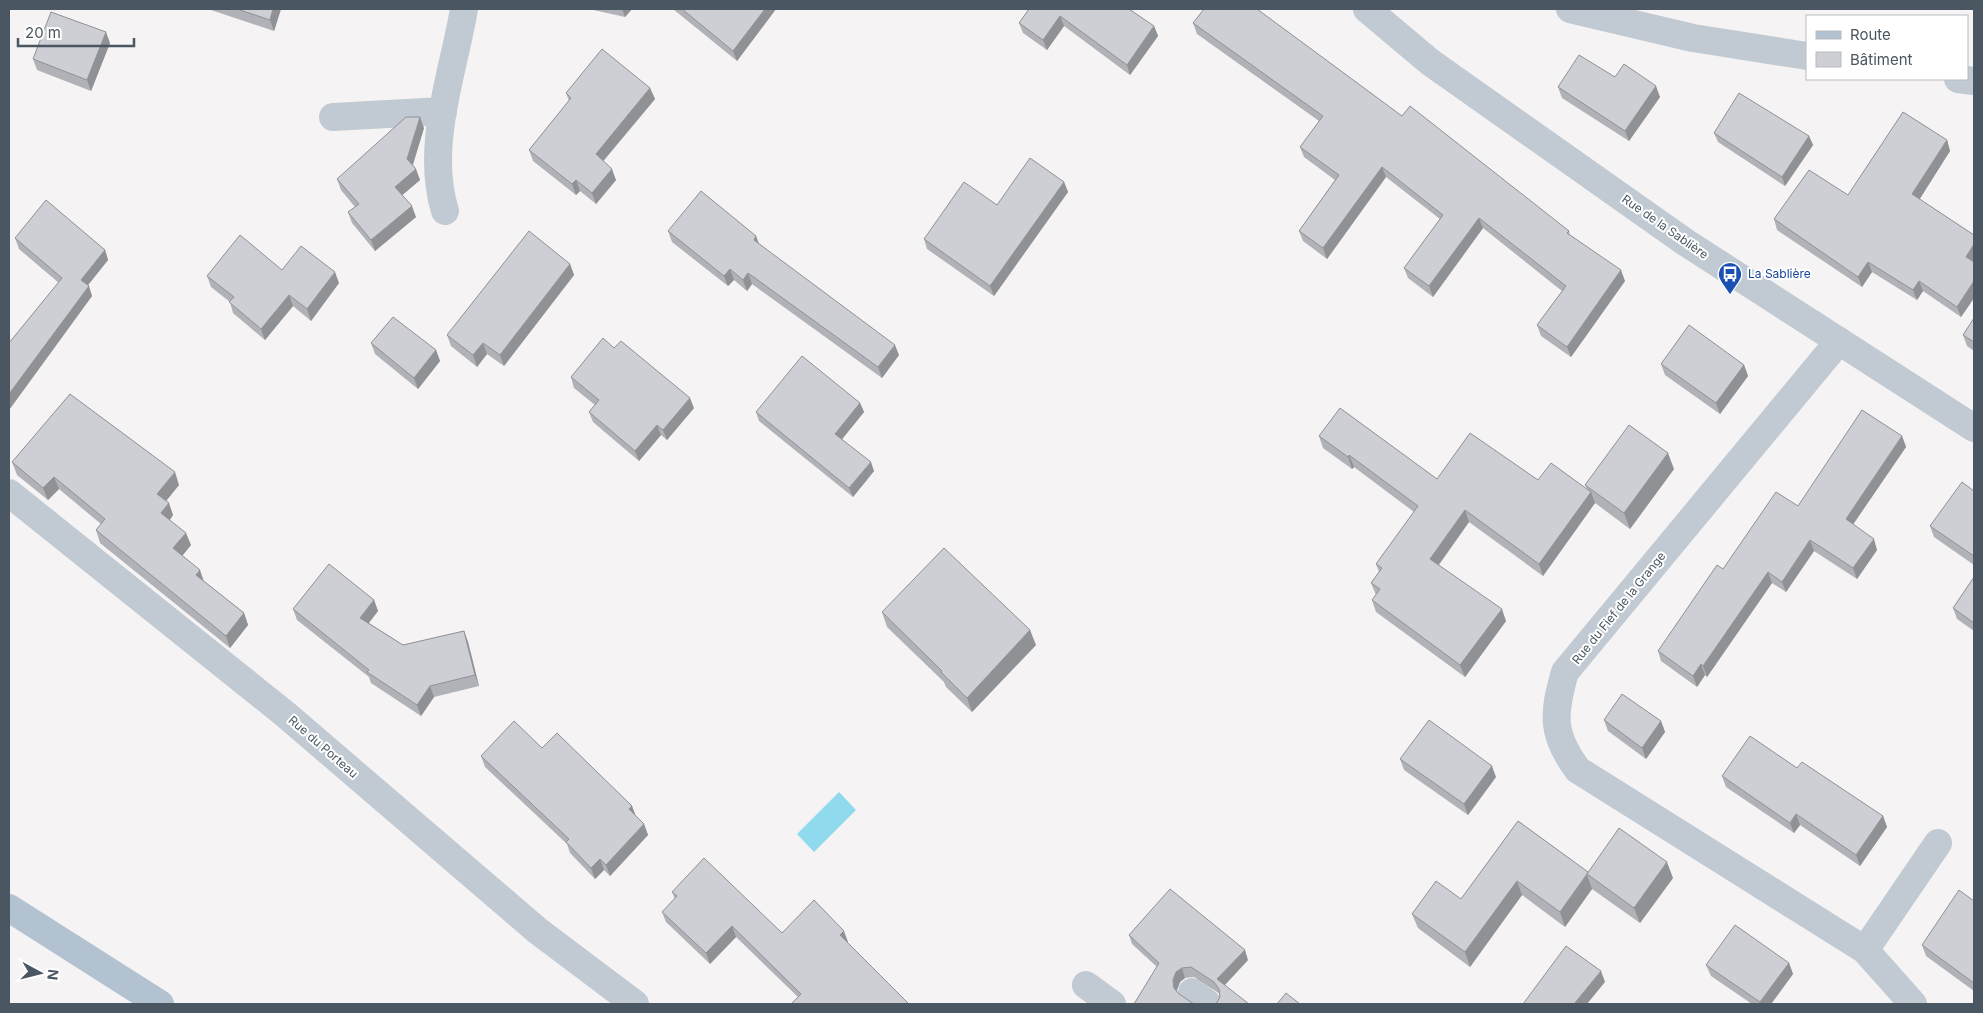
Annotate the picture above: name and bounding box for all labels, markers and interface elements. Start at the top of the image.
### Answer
scale bar [18,15,134,47]
legend [1806,15,1968,80]
text: 20 m [25,23,61,42]
text: Route [1850,25,1891,44]
text: Bâtiment [1850,50,1913,69]
street label: Rue de la Sablière [1619,191,1711,262]
bus stop icon: La Sablière [1717,261,1743,295]
place label: La Sablière [1748,266,1811,281]
street label: Rue du Fief de la Grange [1569,548,1669,667]
street label: Rue du Porteau [285,712,361,781]
north arrow [15,948,65,998]
text: N [44,968,62,981]

